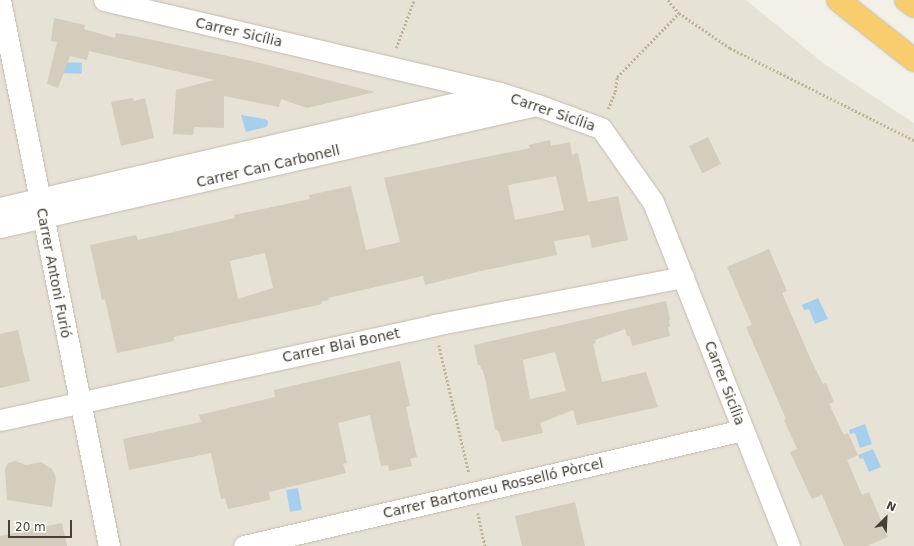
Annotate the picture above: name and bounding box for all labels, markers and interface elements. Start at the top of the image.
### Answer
street label: Carrer Sicília [194,14,284,50]
street label: Carrer Sicília [508,90,598,134]
street label: Carrer Can Carbonell [195,141,341,191]
street label: Carrer Antoni Furió [33,207,75,339]
street label: Carrer Blai Bonet [281,324,401,366]
street label: Carrer Sicília [701,339,749,427]
street label: Carrer Bartomeu Rosselló Pòrcel [381,454,605,522]
north arrow [866,498,906,538]
text: N [884,499,898,514]
scale bar [10,512,74,538]
text: 20 m [15,520,46,534]

